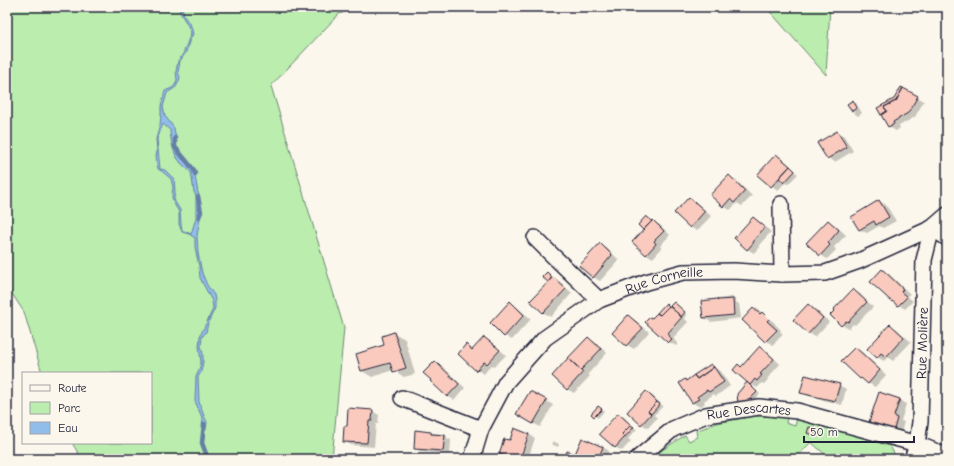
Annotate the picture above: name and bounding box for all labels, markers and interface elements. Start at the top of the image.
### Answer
street label: Rue Corneille [623,263,703,298]
street label: Rue Molière [913,307,931,379]
legend [22,372,152,444]
text: Route [58,381,87,395]
street label: Rue Descartes [706,398,792,423]
text: Parc [58,401,81,415]
scale bar [804,418,914,444]
text: Eau [58,421,78,435]
text: 50 m [810,425,838,439]

